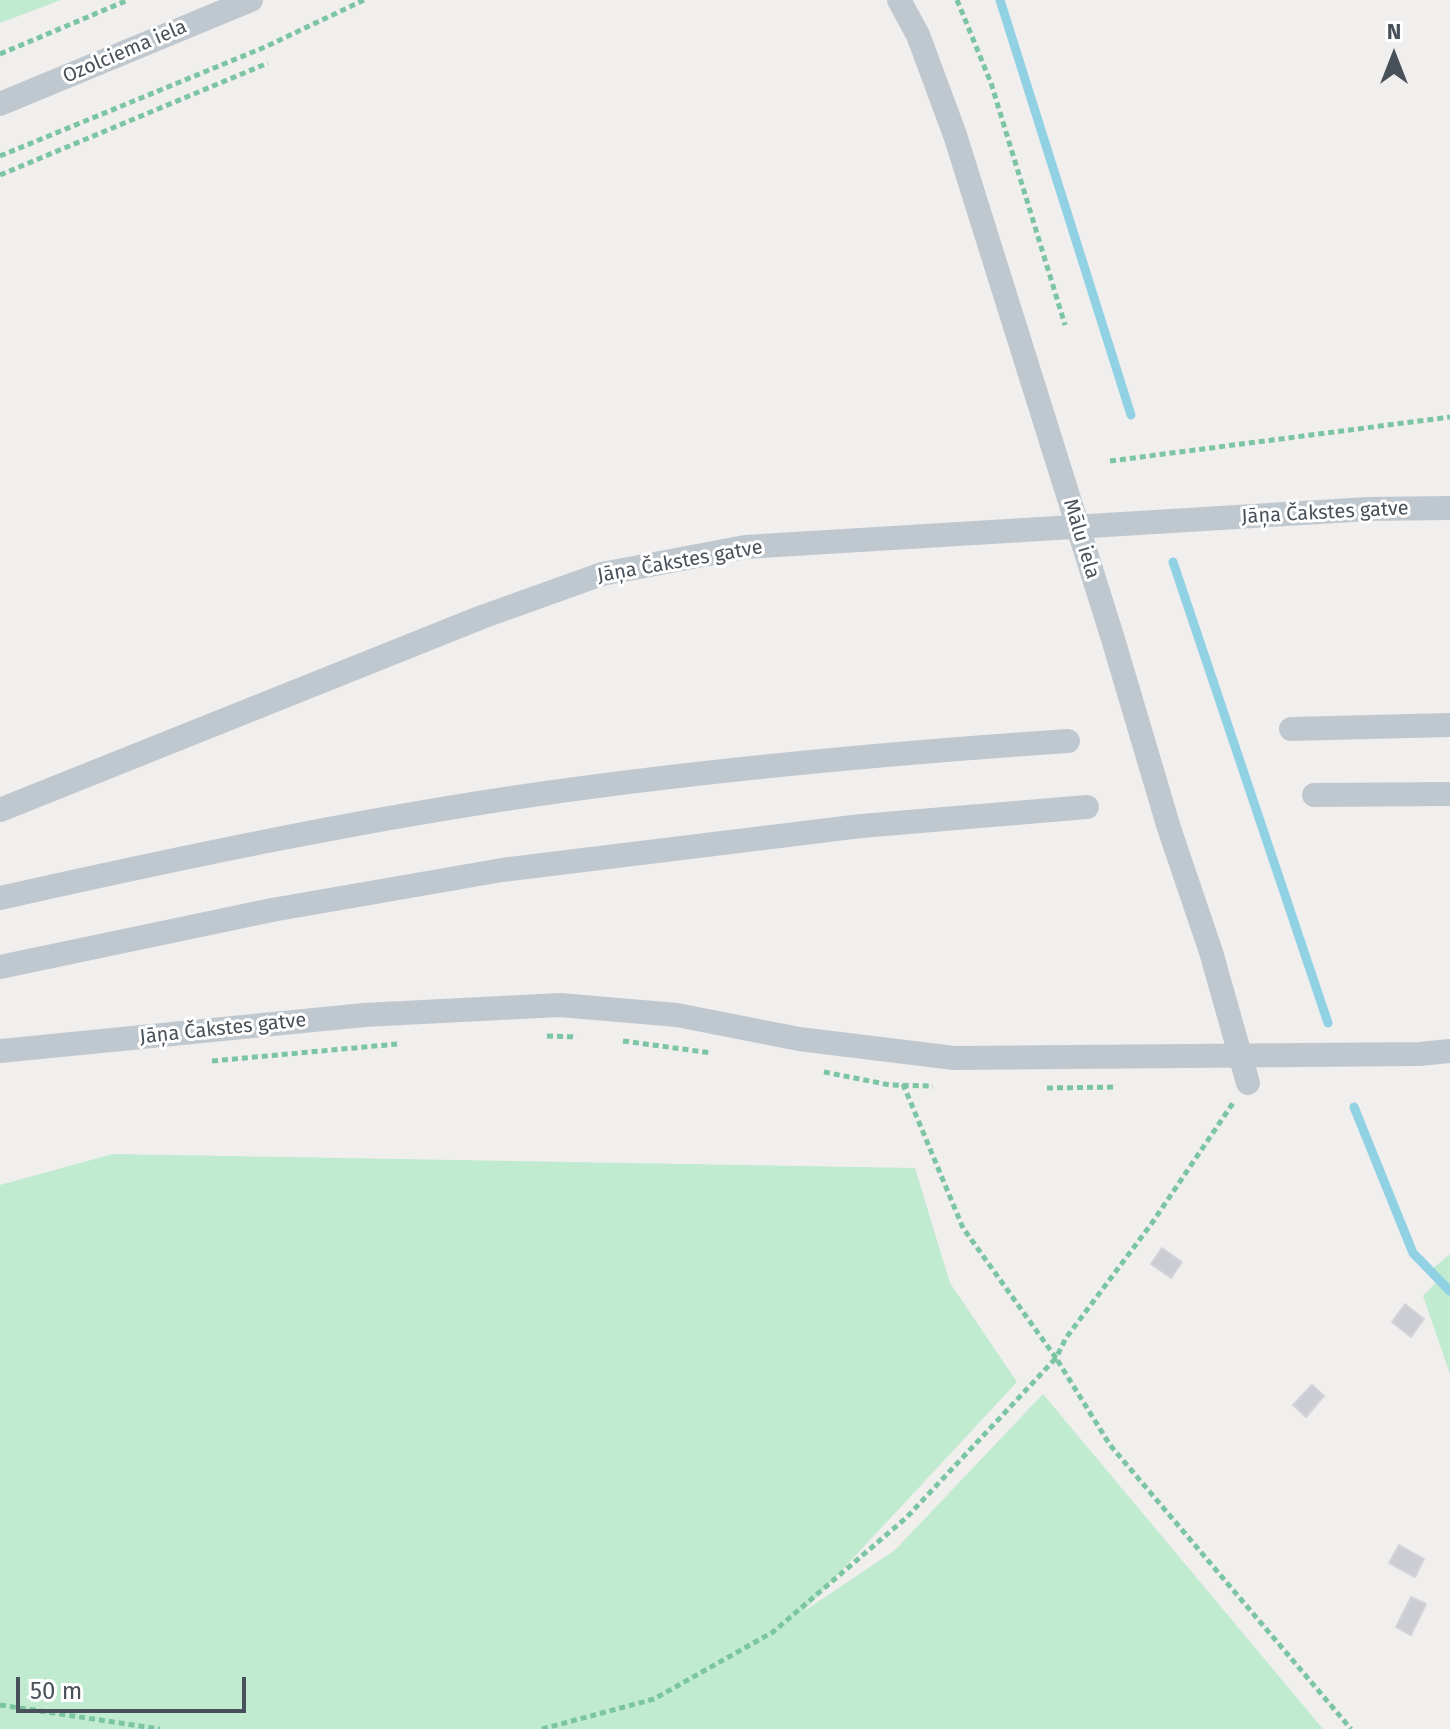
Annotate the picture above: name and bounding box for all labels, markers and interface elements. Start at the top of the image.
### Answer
street label: Ozolciema iela [59,15,191,89]
north arrow [1354,16,1434,96]
text: N [1387,18,1401,45]
street label: Mālu iela [1058,496,1104,582]
street label: Jāņa Čakstes gatve [1241,497,1409,529]
street label: Jāņa Čakstes gatve [595,536,765,588]
street label: Jāņa Čakstes gatve [139,1008,307,1050]
scale bar [20,1661,250,1711]
text: 50 m [30,1677,82,1705]

